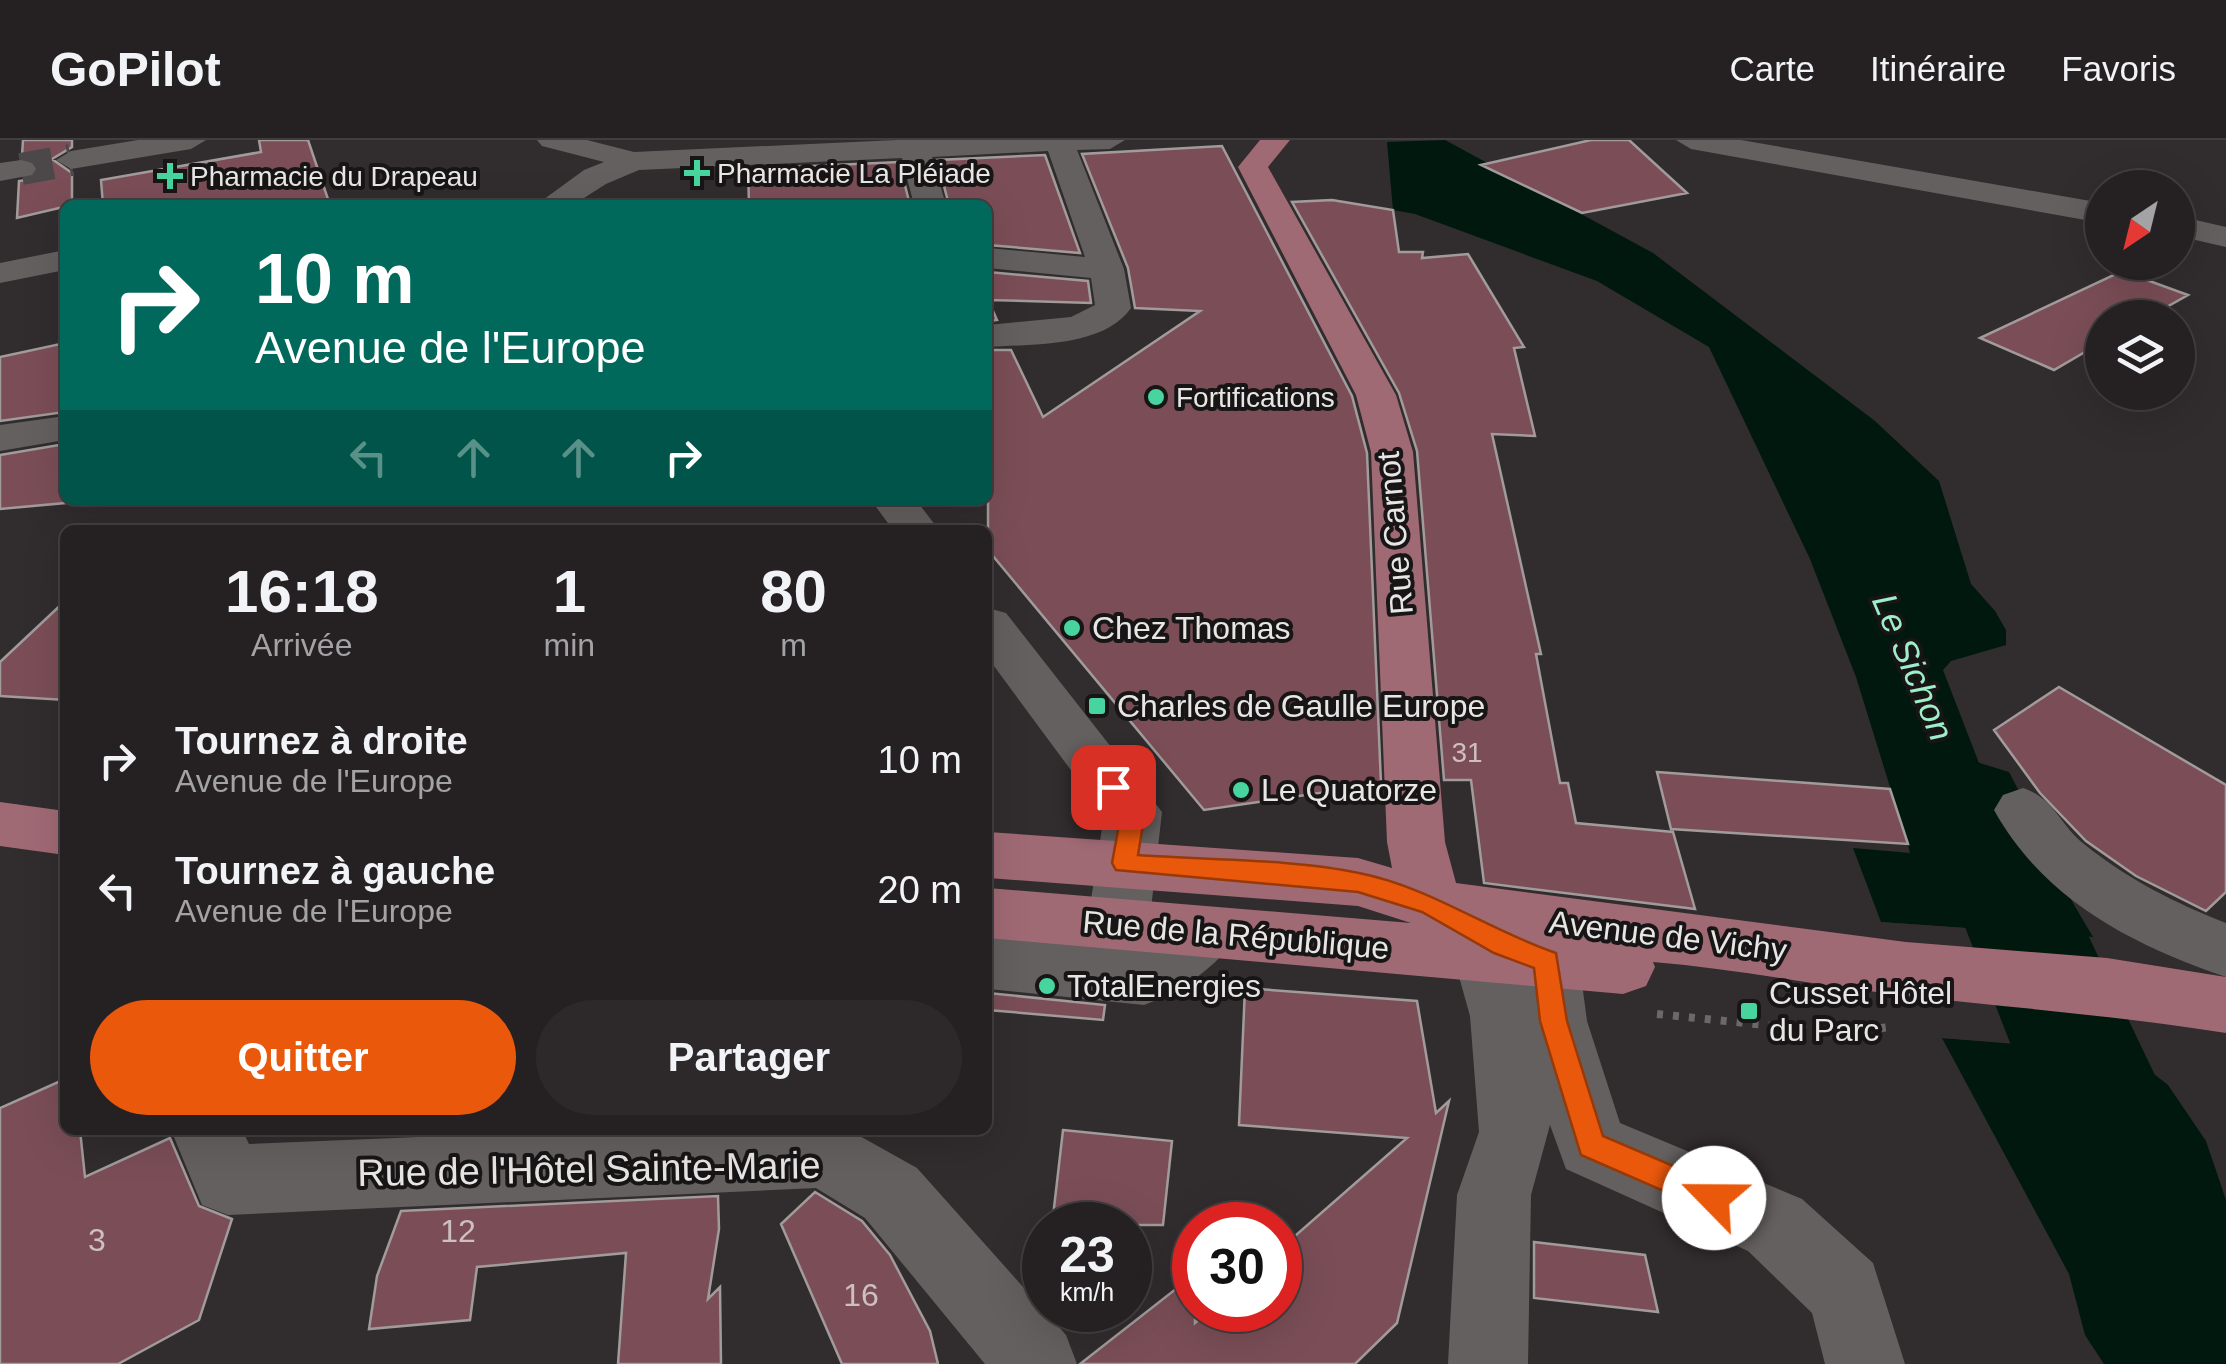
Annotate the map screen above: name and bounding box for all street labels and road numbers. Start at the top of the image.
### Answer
street label: Rue Carnot [1370,450,1420,616]
street label: Rue de la République [1081,904,1391,966]
street label: Avenue de Vichy [1547,904,1789,968]
street label: Rue de l'Hôtel Sainte-Marie [357,1144,821,1194]

